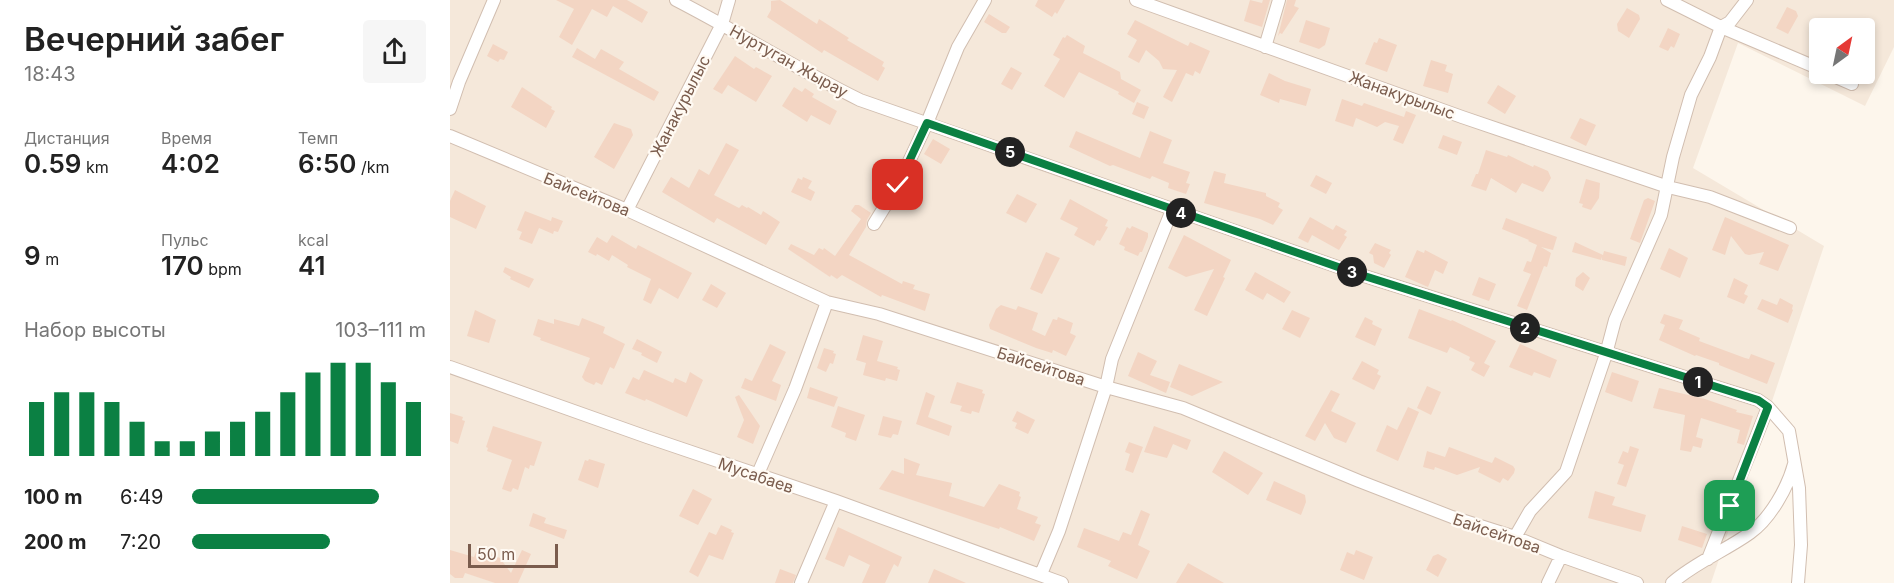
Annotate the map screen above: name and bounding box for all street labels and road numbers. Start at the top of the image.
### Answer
street label: Нуртуган Жырау [726,20,852,102]
street label: Жанакурылыс [646,52,714,160]
street label: Жанакурылыс [1346,67,1458,123]
street label: Байсейтова [541,168,633,220]
street label: Байсейтова [994,342,1088,390]
street label: Мусабаев [716,453,796,497]
street label: Байсейтова [1450,509,1544,557]

